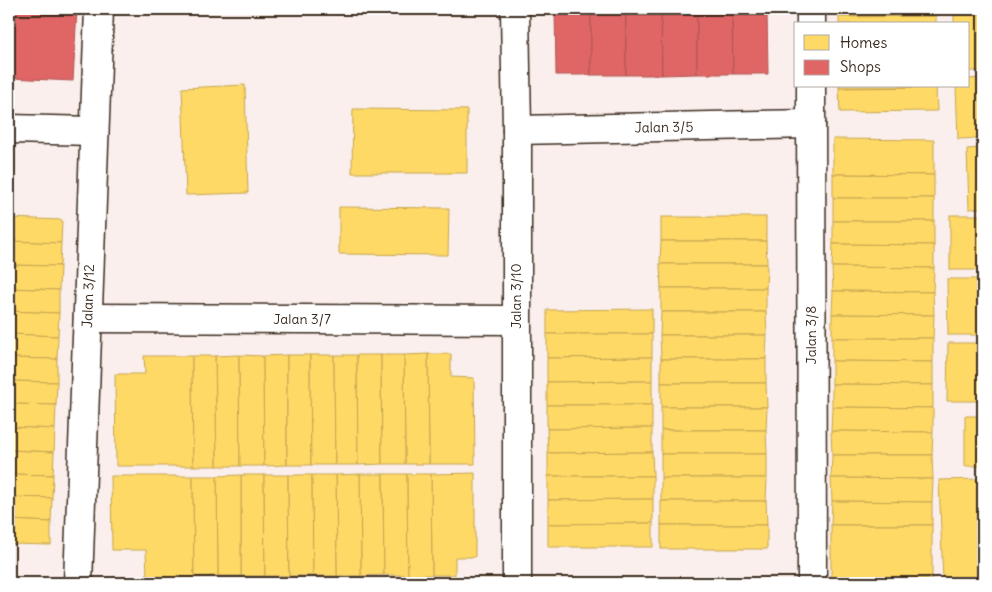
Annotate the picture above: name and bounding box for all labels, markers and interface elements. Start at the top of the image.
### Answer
legend [794,22,970,88]
text: Homes [840,33,887,52]
text: Shops [840,57,881,76]
street label: Jalan 3/5 [634,117,694,137]
street label: Jalan 3/12 [78,263,98,328]
street label: Jalan 3/10 [507,263,525,329]
street label: Jalan 3/8 [802,306,820,364]
street label: Jalan 3/7 [273,310,331,328]

